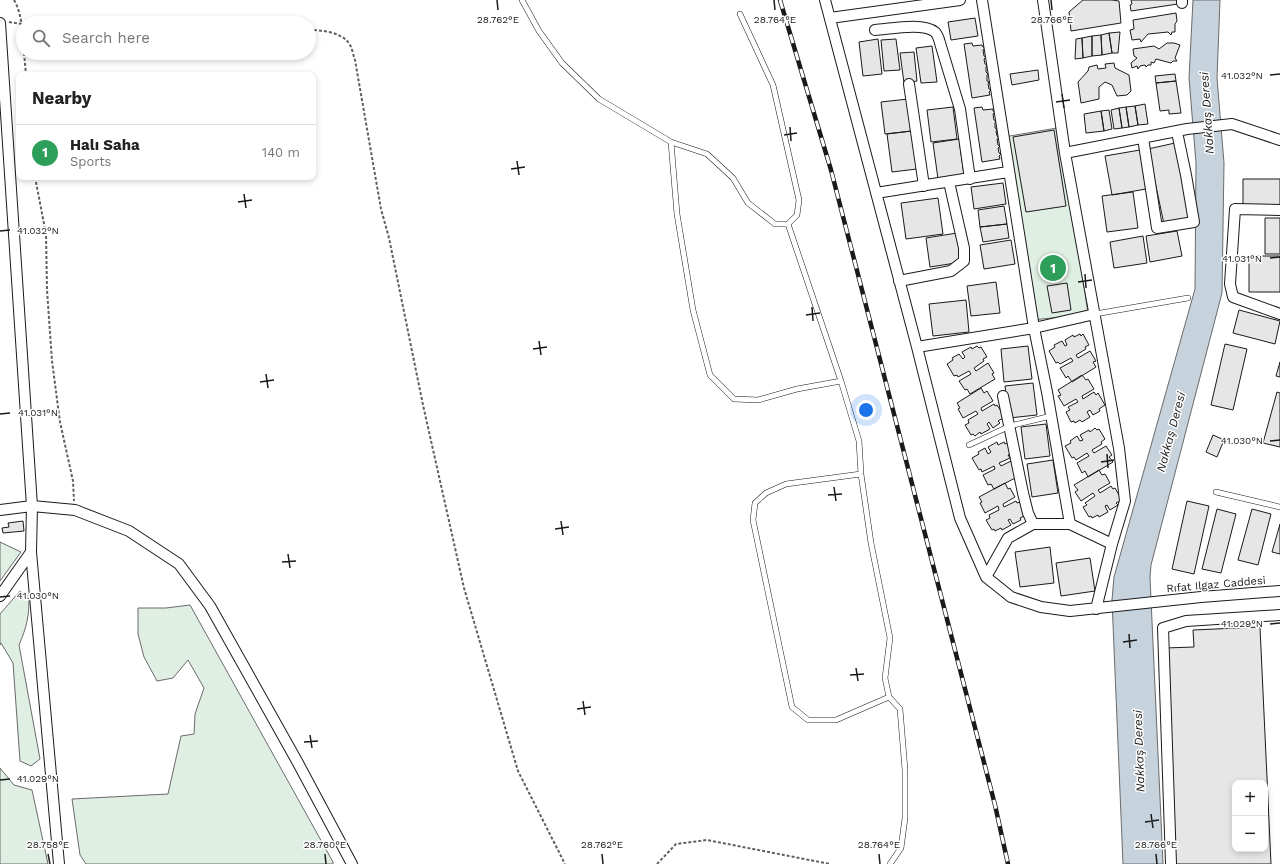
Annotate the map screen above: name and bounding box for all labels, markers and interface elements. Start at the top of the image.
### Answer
text: 28.762°E [477,14,519,25]
text: 28.764°E [754,14,796,25]
text: 28.766°E [1031,14,1073,25]
search box [16,16,316,60]
icon: search [30,27,52,49]
text: Search here [62,29,150,47]
text: 41.032°N [1221,70,1263,81]
water label: Nakkaş Deresi [1197,71,1217,154]
text: Nearby [32,88,91,108]
text: Halı Saha [70,136,140,154]
text: 1 [42,145,48,160]
text: 140 m [262,145,300,160]
text: Sports [70,154,111,169]
text: 41.032°N [17,225,59,236]
pin: 1 [1040,253,1066,283]
text: 41.031°N [1222,253,1262,264]
water label: Nakkaş Deresi [1154,390,1189,474]
your location [856,400,876,420]
text: 41.031°N [18,407,58,418]
text: 41.030°N [1221,435,1263,446]
street label: Rıfat Ilgaz Caddesi [1166,574,1266,595]
text: 41.030°N [17,590,59,601]
text: 41.029°N [1221,618,1263,629]
water label: Nakkaş Deresi [1131,709,1147,792]
text: 41.029°N [17,773,59,784]
map controls [1232,780,1268,852]
button: + [1232,780,1268,816]
button: − [1232,816,1268,852]
text: 28.758°E [27,839,69,850]
text: 28.760°E [304,839,346,850]
text: 28.762°E [581,839,623,850]
text: 28.764°E [858,839,900,850]
text: 28.766°E [1135,839,1177,850]

